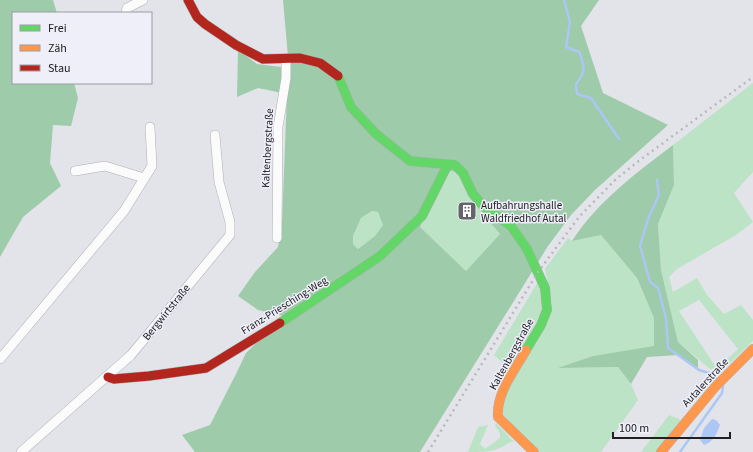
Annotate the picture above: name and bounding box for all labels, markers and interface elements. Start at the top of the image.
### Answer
legend [12,12,152,84]
text: Frei [48,20,67,37]
text: Zäh [48,40,67,57]
text: Stau [48,60,71,77]
street label: Kaltenbergstraße [258,107,277,188]
place label: Aufbahrungshalle Waldfriedhof Autal [481,198,566,226]
building icon: Aufbahrungshalle Waldfriedhof Autal [456,200,478,222]
street label: Franz-Priesching-Weg [238,273,331,338]
street label: Bergwirtstraße [139,281,194,344]
street label: Kaltenbergstraße [486,315,538,393]
street label: Autalerstraße [679,354,732,410]
scale bar [613,414,730,440]
text: 100 m [619,420,649,437]

